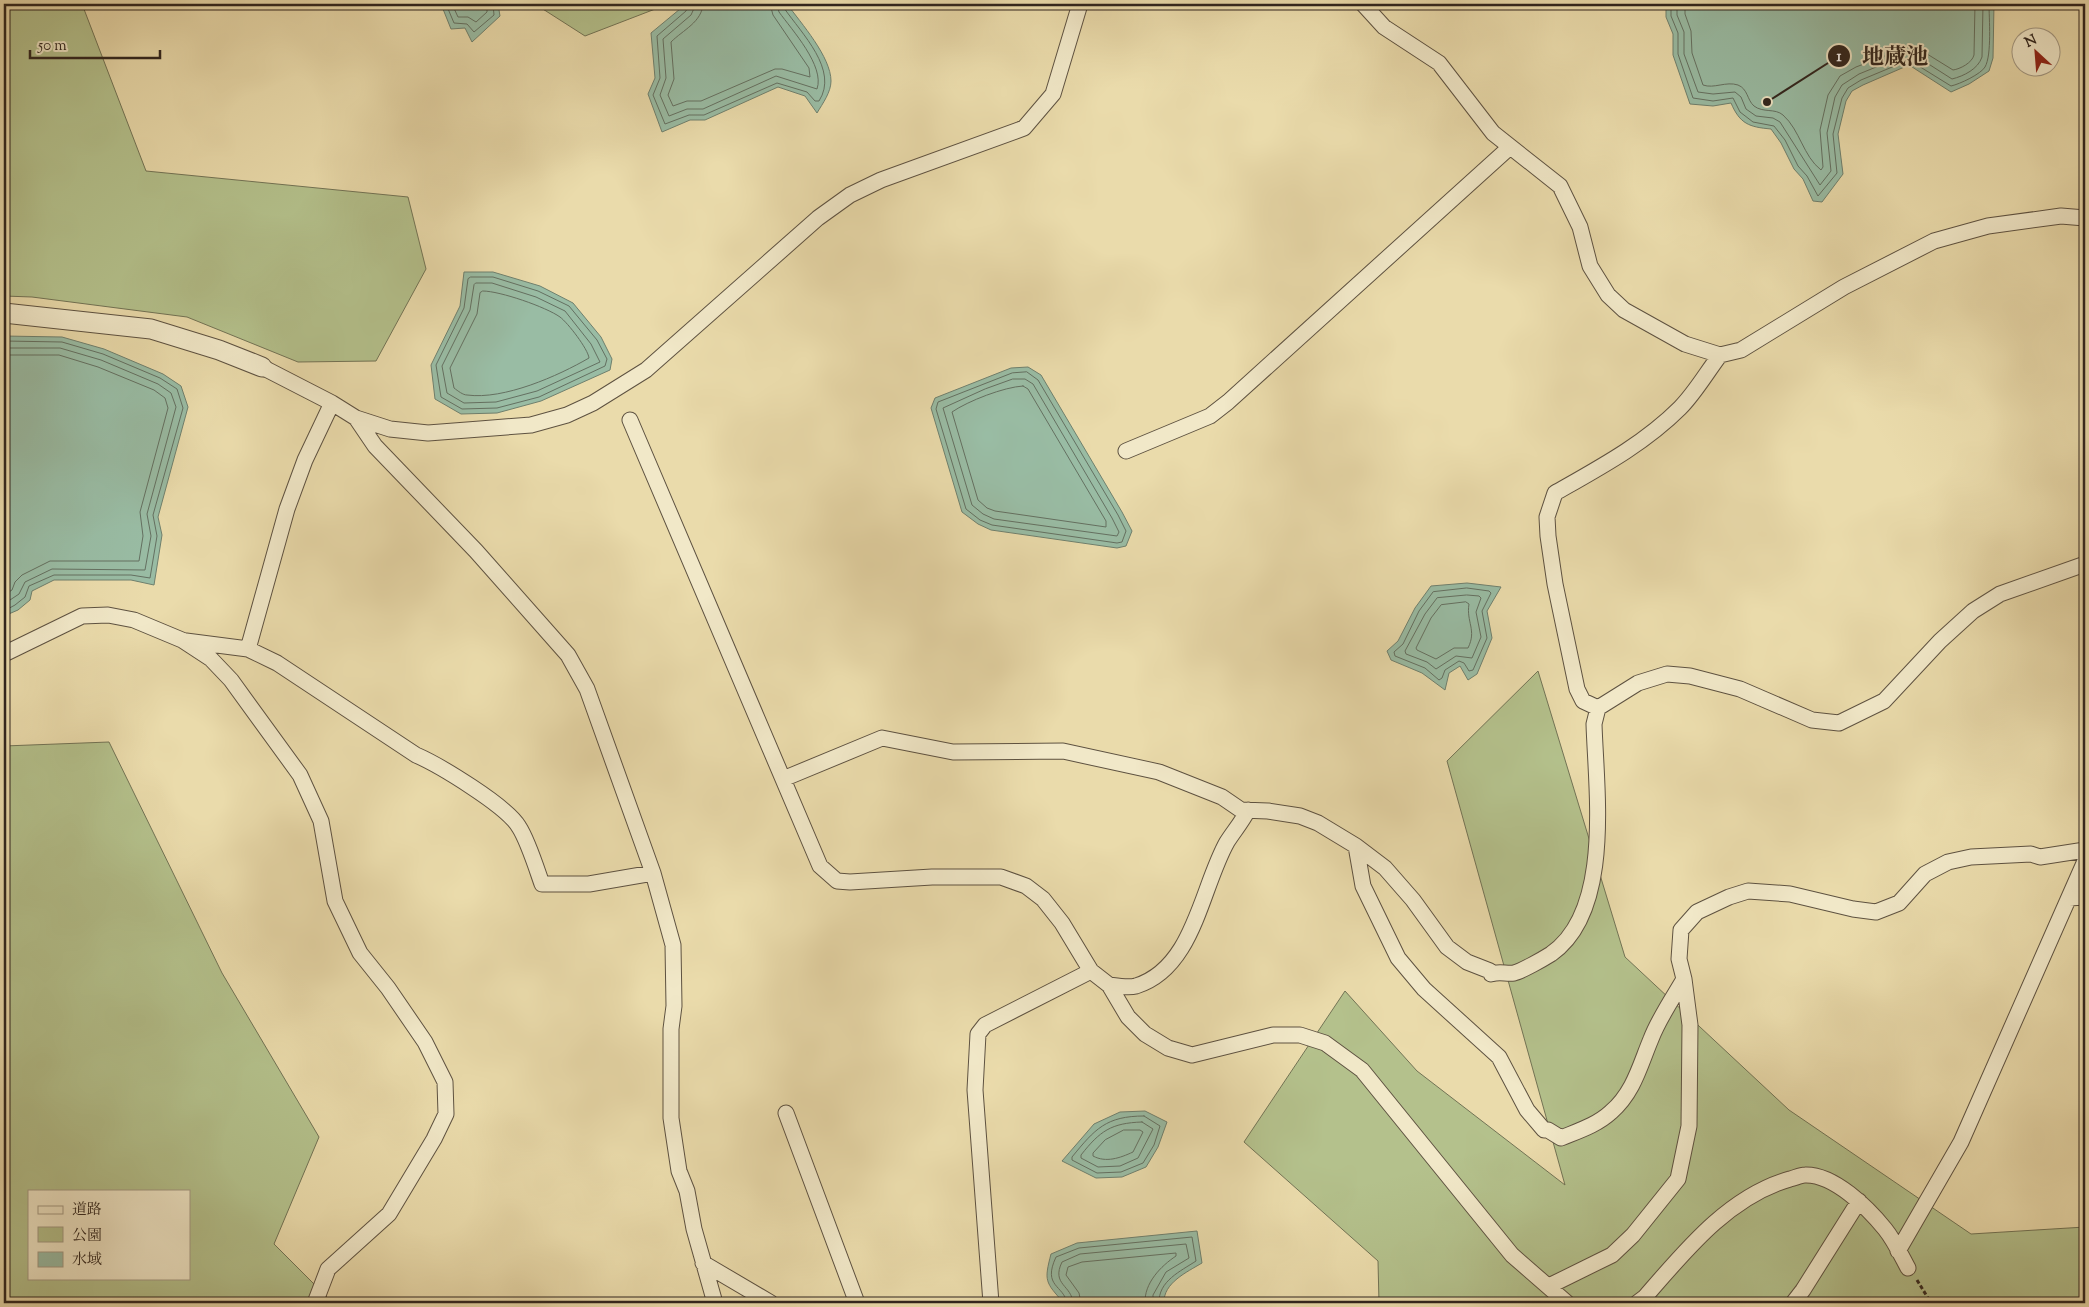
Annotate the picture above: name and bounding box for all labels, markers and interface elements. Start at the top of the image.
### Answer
scale bar [30,28,160,60]
north arrow [2012,28,2062,78]
text: N [2022,31,2041,54]
text: 50 m [37,36,67,57]
callout: 地蔵池 [1827,38,1938,75]
text: 地蔵池 [1862,43,1928,75]
text: 1 [1836,47,1842,68]
legend [28,1190,190,1280]
text: 道路 [72,1200,102,1221]
text: 公園 [72,1226,102,1247]
text: 水域 [72,1250,102,1271]

